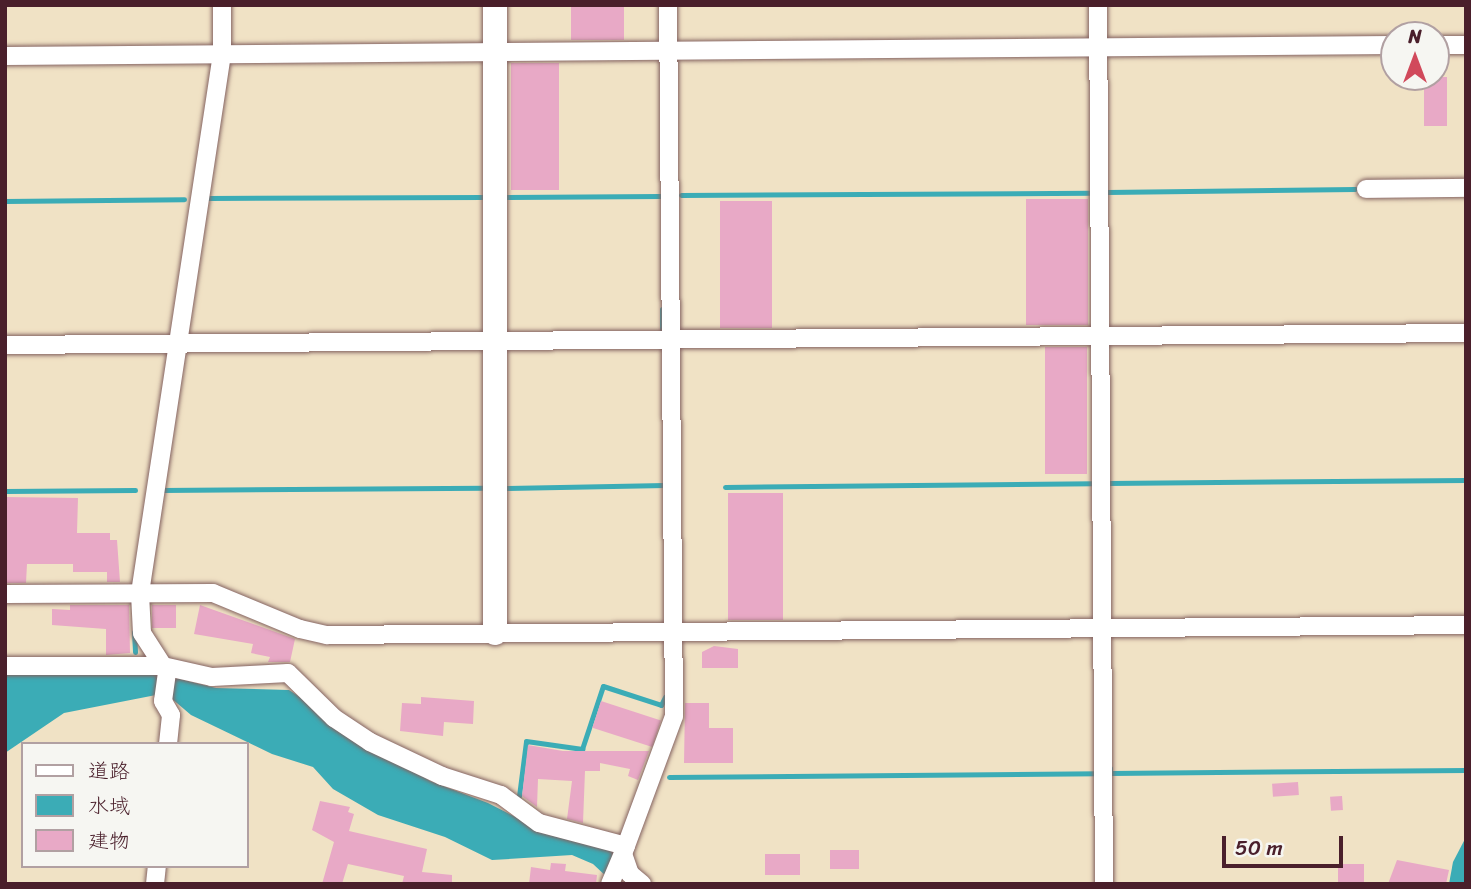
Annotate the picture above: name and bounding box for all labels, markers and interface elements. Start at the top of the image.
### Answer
text: N [1408,20,1422,53]
north arrow [1380,21,1450,91]
legend [21,742,248,868]
text: 道路 [88,752,130,790]
text: 水域 [88,787,130,825]
text: 建物 [88,822,130,860]
scale bar [1226,822,1347,866]
text: 50 m [1235,829,1283,867]

